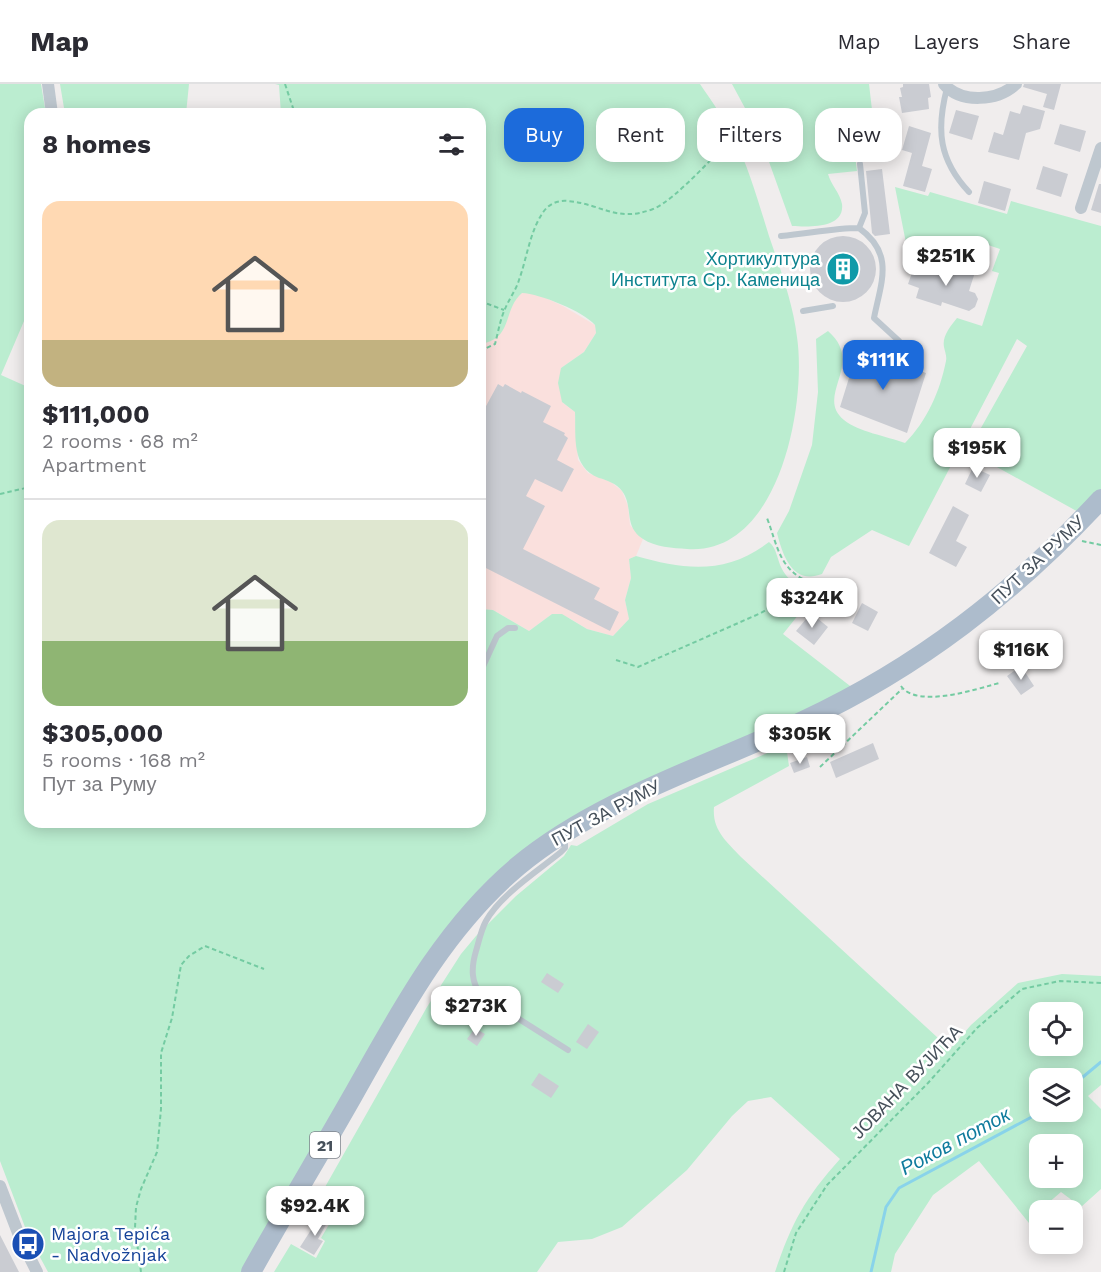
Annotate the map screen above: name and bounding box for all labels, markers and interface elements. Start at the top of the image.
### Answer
text: Map [30,25,89,58]
text: Map [837,29,880,54]
text: Layers [913,29,979,54]
text: Share [1012,29,1071,54]
chip: Buy [504,108,584,162]
chip: Rent [596,108,685,162]
chip: Filters [697,108,803,162]
chip: New [815,108,902,162]
icon: filters [435,128,468,161]
text: 8 homes [42,129,151,159]
pin: $251K [904,236,988,287]
icon: home [201,240,309,348]
text: $251K [917,243,975,267]
place label: Хортикултура Института Ср. Каменица [611,248,821,290]
building icon: Хортикултура Института Ср. Каменица [825,251,861,287]
pin: $111K [841,340,925,391]
text: $111K [857,347,909,371]
text: $111,000 [42,399,150,429]
pin: $195K [935,428,1019,479]
text: 2 rooms · 68 m² [42,429,198,453]
text: $195K [947,435,1007,459]
text: Apartment [42,453,146,477]
street label: ПУТ ЗА РУМУ [987,511,1089,608]
icon: home [201,559,309,667]
pin: $324K [770,578,854,629]
text: $324K [780,585,844,609]
pin: $116K [979,630,1063,681]
text: $116K [993,637,1049,661]
pin: $305K [758,714,842,765]
text: $305,000 [42,718,163,748]
text: $305K [769,721,831,745]
text: 5 rooms · 168 m² [42,748,205,772]
text: Пут за Руму [42,772,157,796]
street label: ПУТ ЗА РУМУ [548,775,664,850]
pin: $273K [434,986,518,1037]
text: $273K [445,993,507,1017]
map controls [1029,1002,1083,1254]
button: locate [1029,1002,1083,1056]
street label: ЈОВАНА ВУЈИЋА [847,1021,966,1143]
button: layers [1029,1068,1083,1122]
water label: Роков поток [896,1101,1015,1180]
road number: 21 [310,1132,340,1158]
button: + [1029,1134,1083,1188]
pin: $92.4K [266,1186,364,1237]
text: $92.4K [280,1193,350,1217]
button: − [1029,1200,1083,1254]
place label: Majora Tepića - Nadvožnjak [51,1223,170,1265]
bus stop icon: Majora Tepića - Nadvožnjak [10,1226,46,1262]

